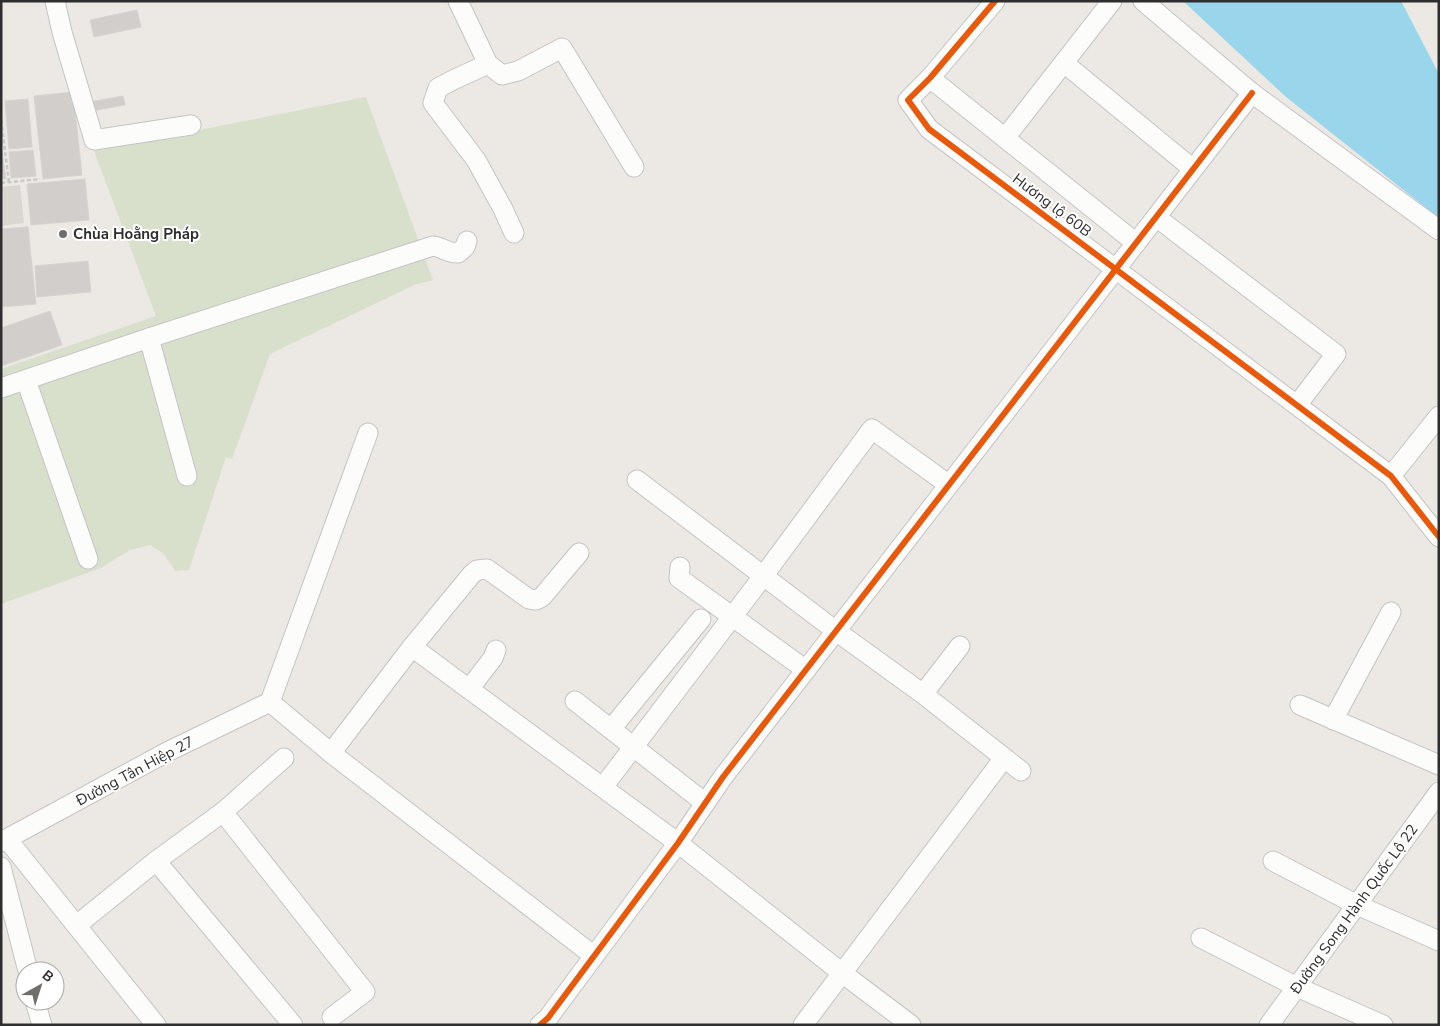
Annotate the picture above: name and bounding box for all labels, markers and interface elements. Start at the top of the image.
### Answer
street label: Hương lộ 60B [1008,169,1096,241]
place label: Chùa Hoằng Pháp [73,224,199,244]
marker: Chùa Hoằng Pháp [57,228,69,240]
street label: Đường Tân Hiệp 27 [72,731,197,811]
street label: Đường Song Hành Quốc Lộ 22 [1285,820,1422,999]
north arrow [15,961,65,1011]
text: B [38,966,58,987]

